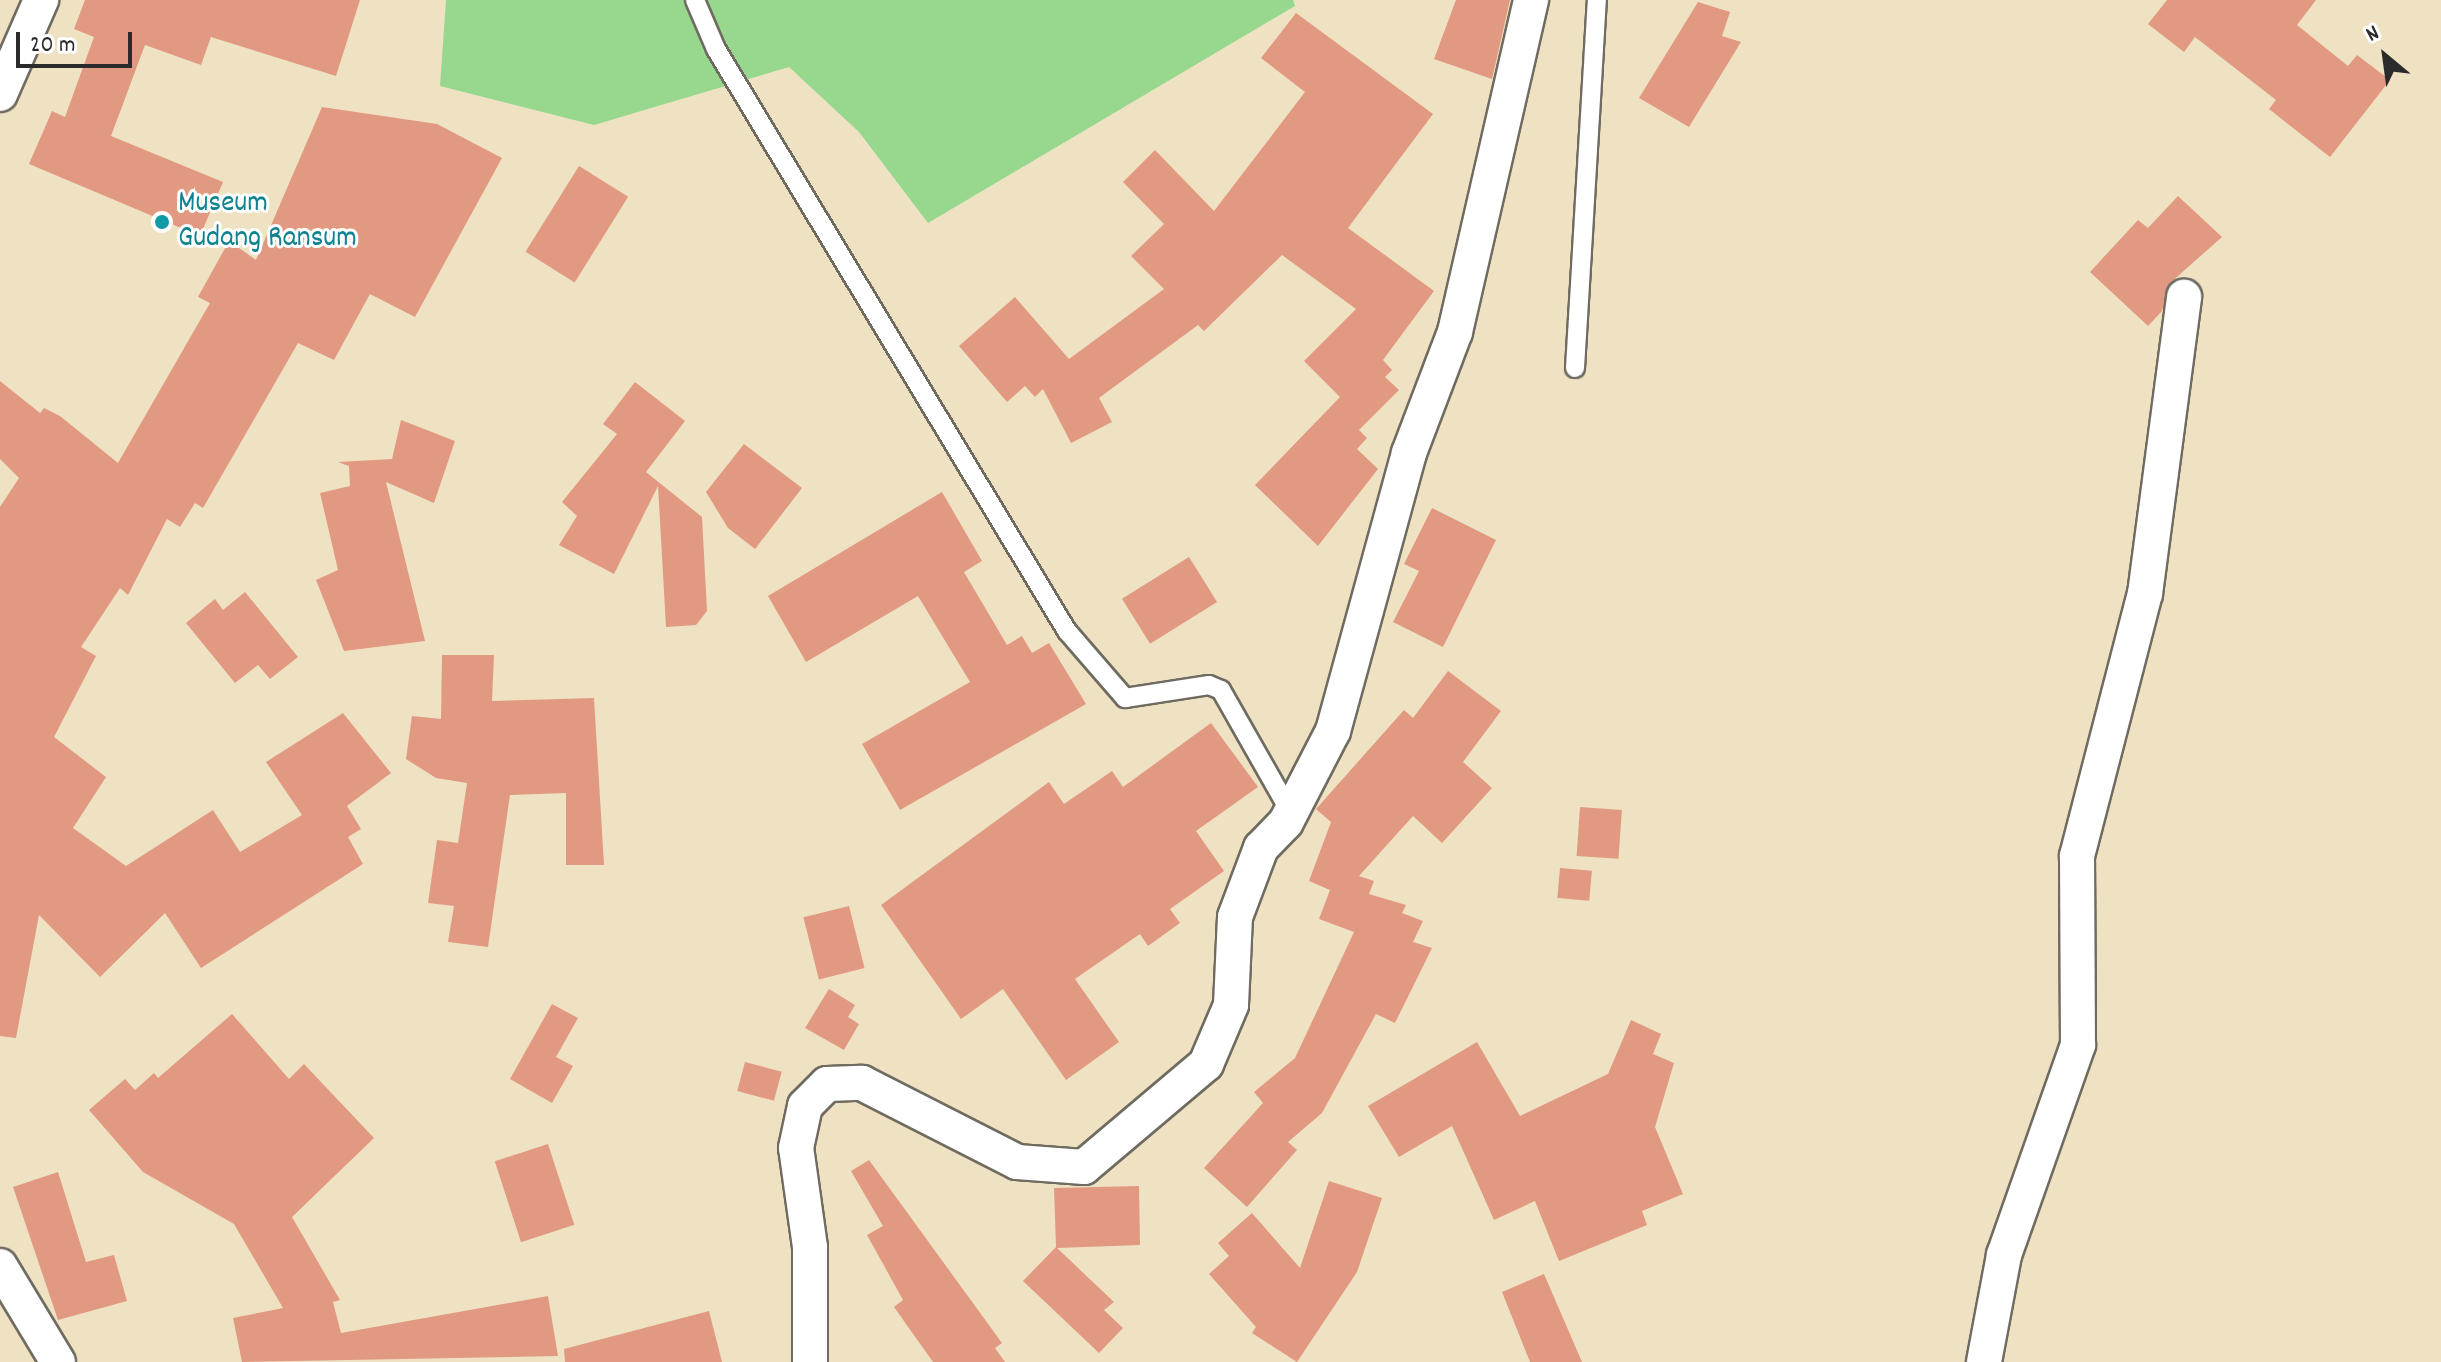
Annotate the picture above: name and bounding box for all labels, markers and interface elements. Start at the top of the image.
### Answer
scale bar [20,16,136,66]
north arrow [2345,16,2425,96]
text: N [2361,18,2385,51]
text: 20 m [30,29,76,63]
place label: Museum Gudang Ransum [178,187,357,258]
marker: Museum Gudang Ransum [153,213,171,231]

